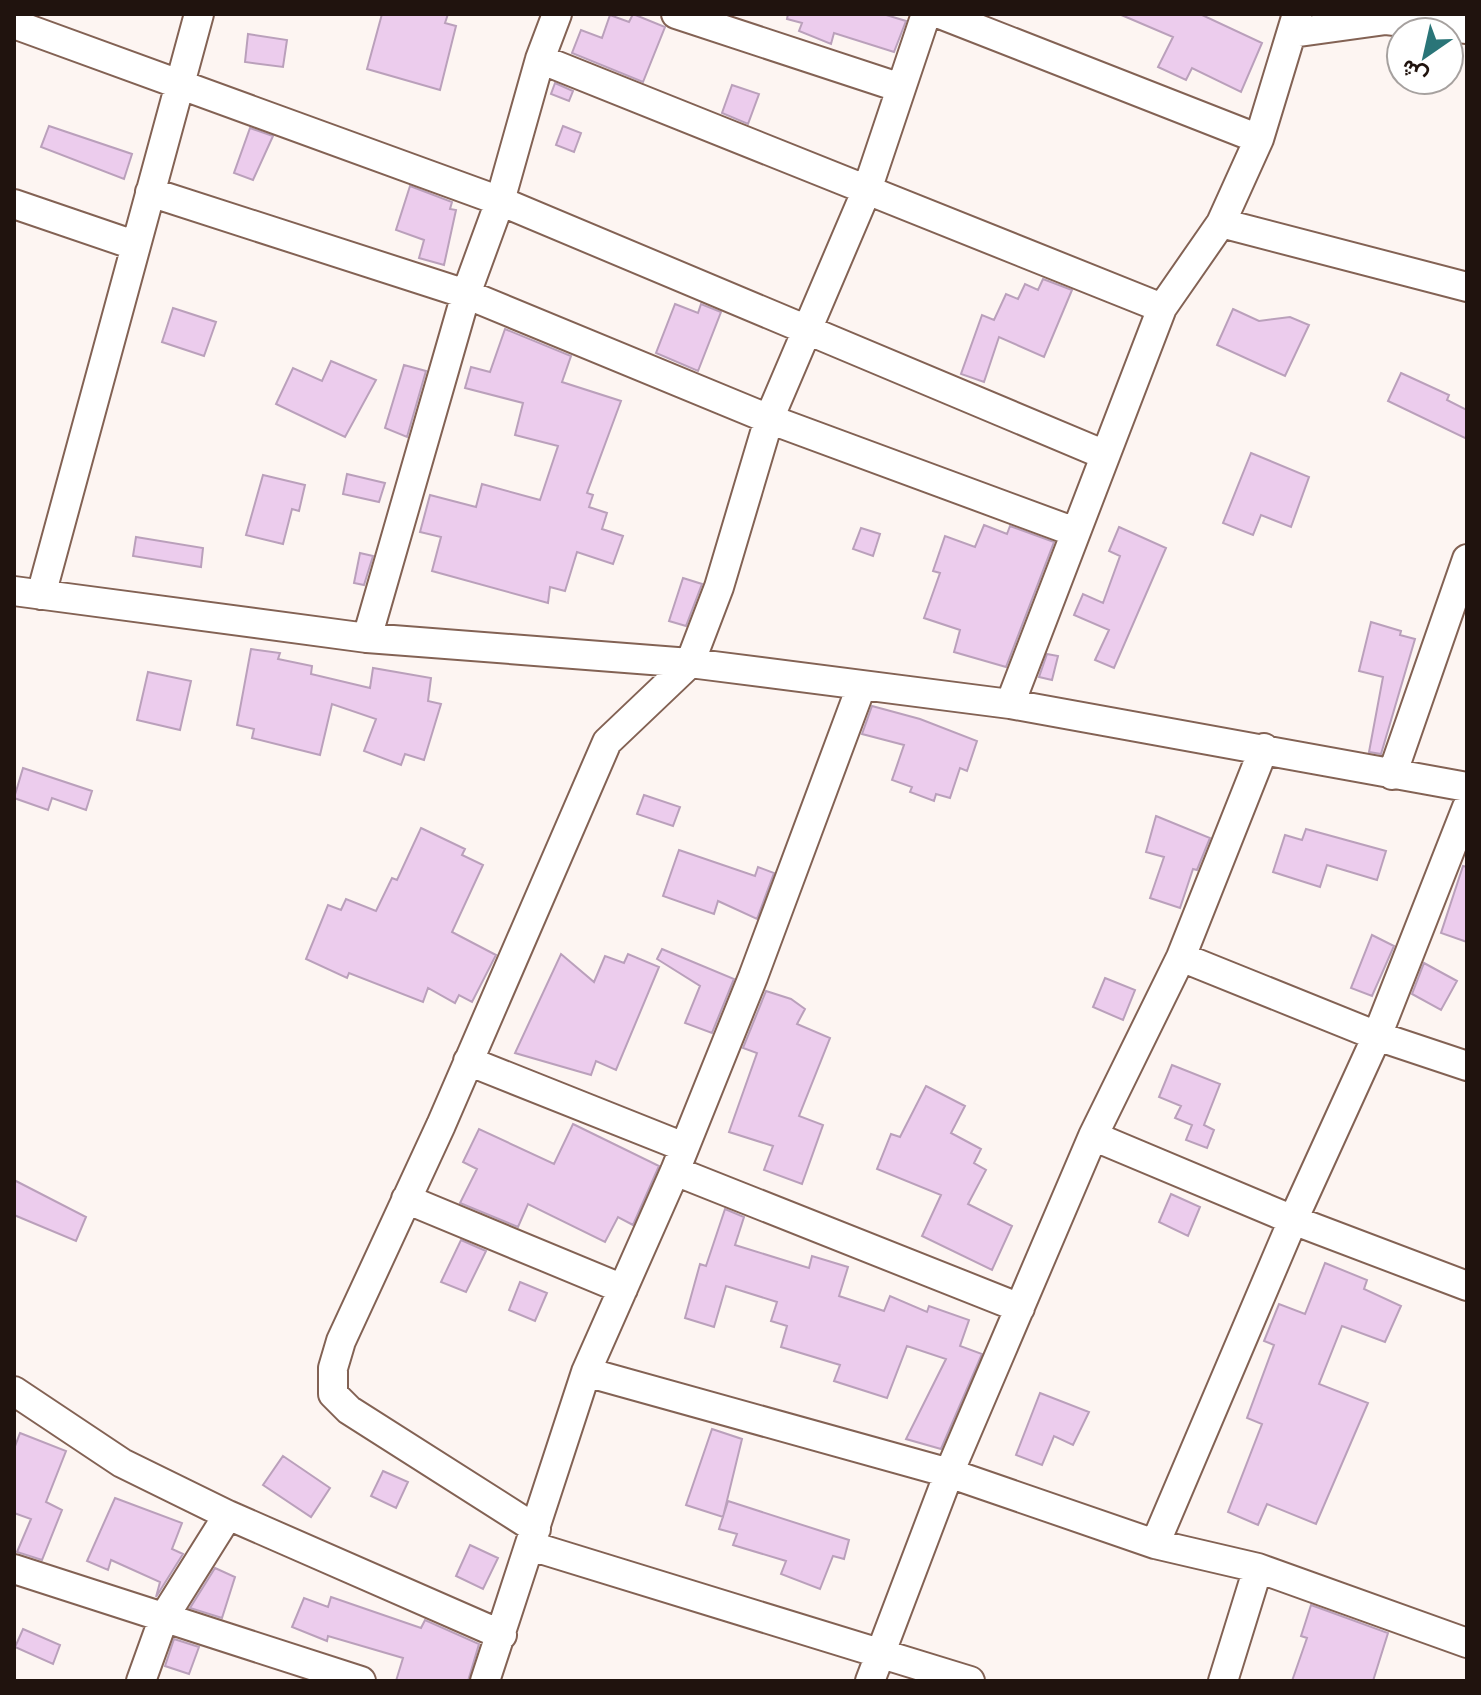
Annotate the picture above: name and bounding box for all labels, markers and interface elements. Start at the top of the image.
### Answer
north arrow [1385,16,1465,96]
text: ش [1394,53,1433,92]

